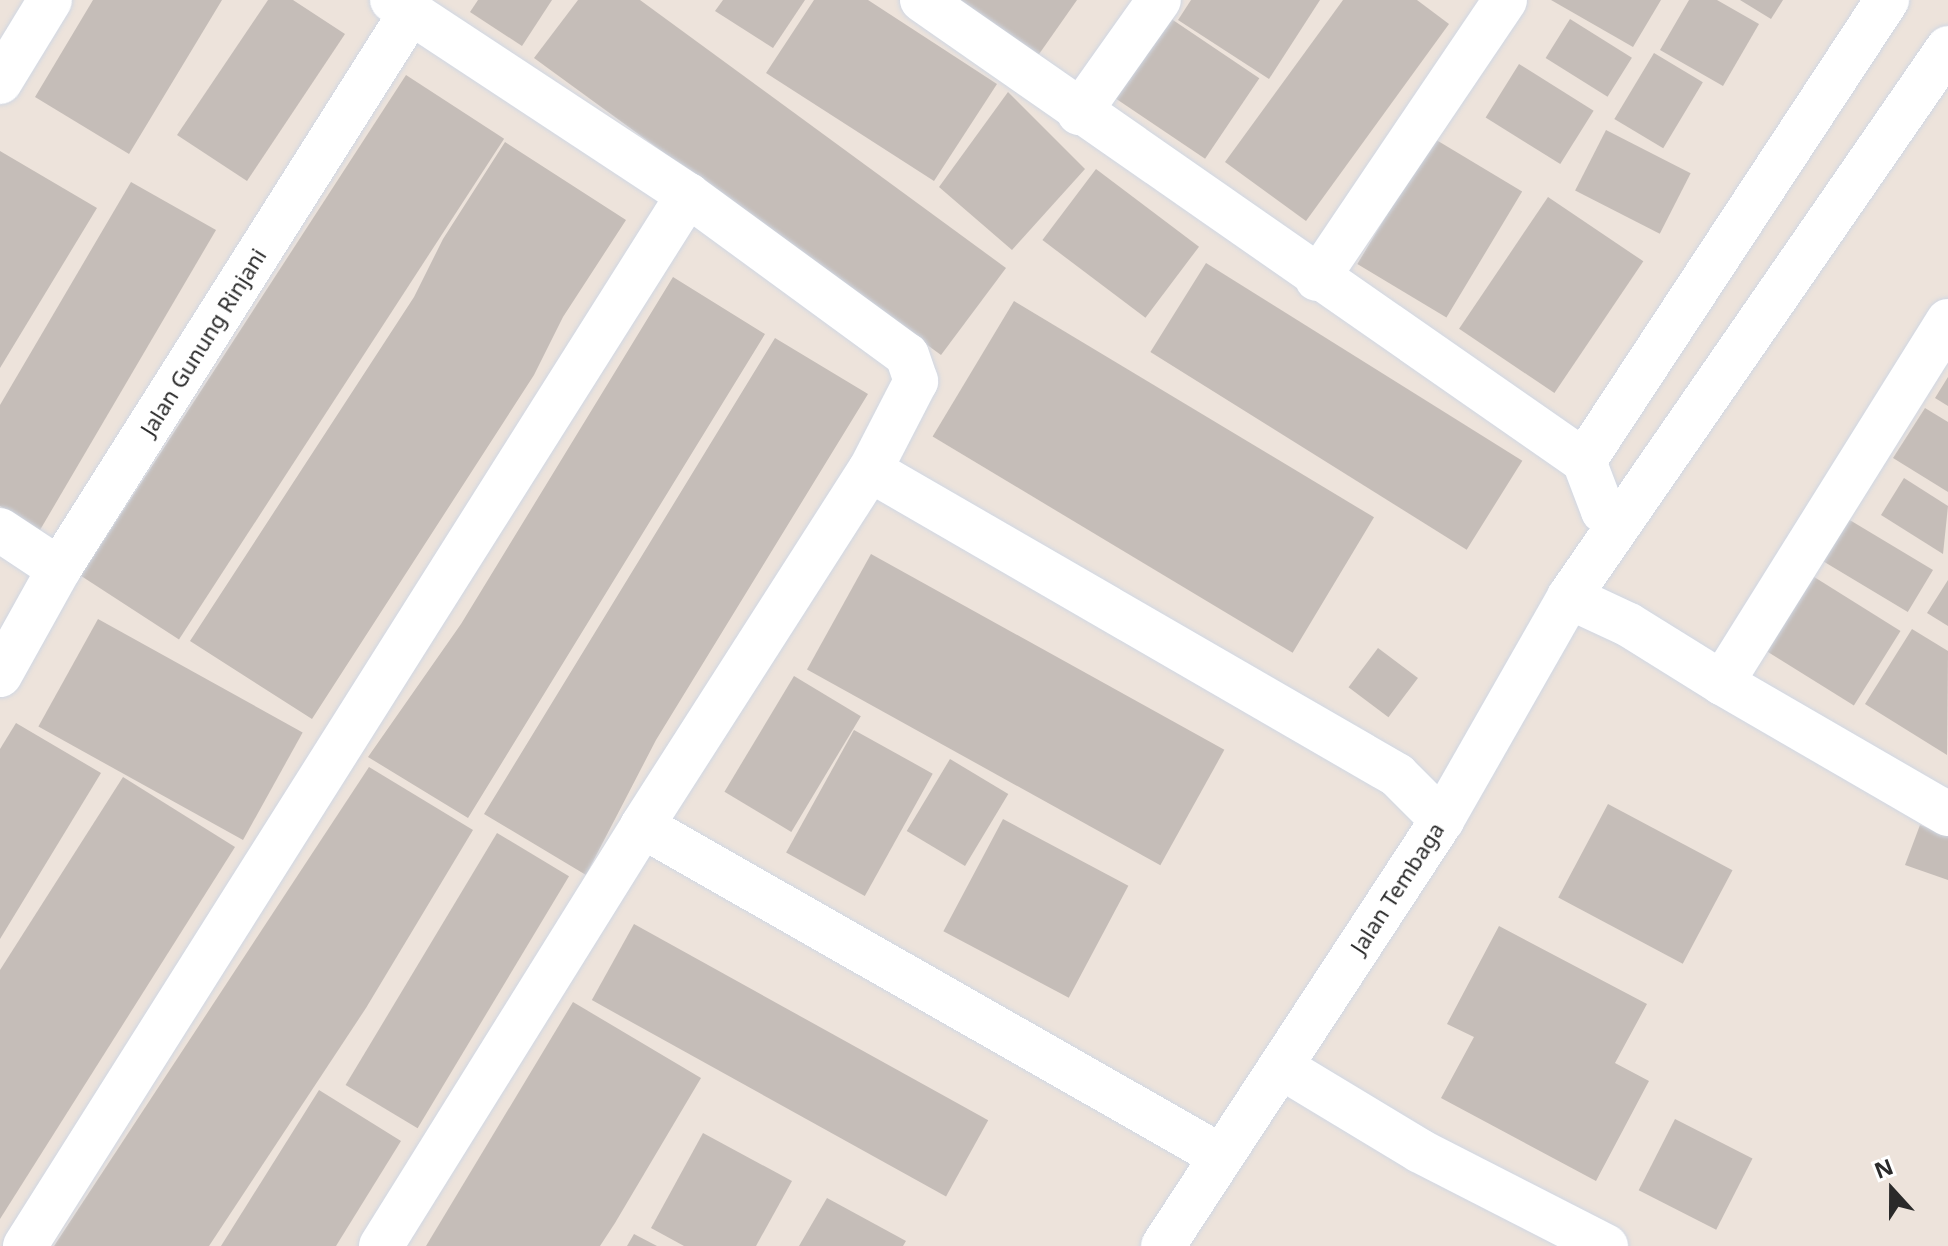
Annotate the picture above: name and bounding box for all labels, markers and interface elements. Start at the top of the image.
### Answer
street label: Jalan Gunung Rinjani [135,244,271,440]
street label: Jalan Tembaga [1345,817,1449,959]
north arrow [1852,1150,1932,1230]
text: N [1870,1150,1897,1185]

